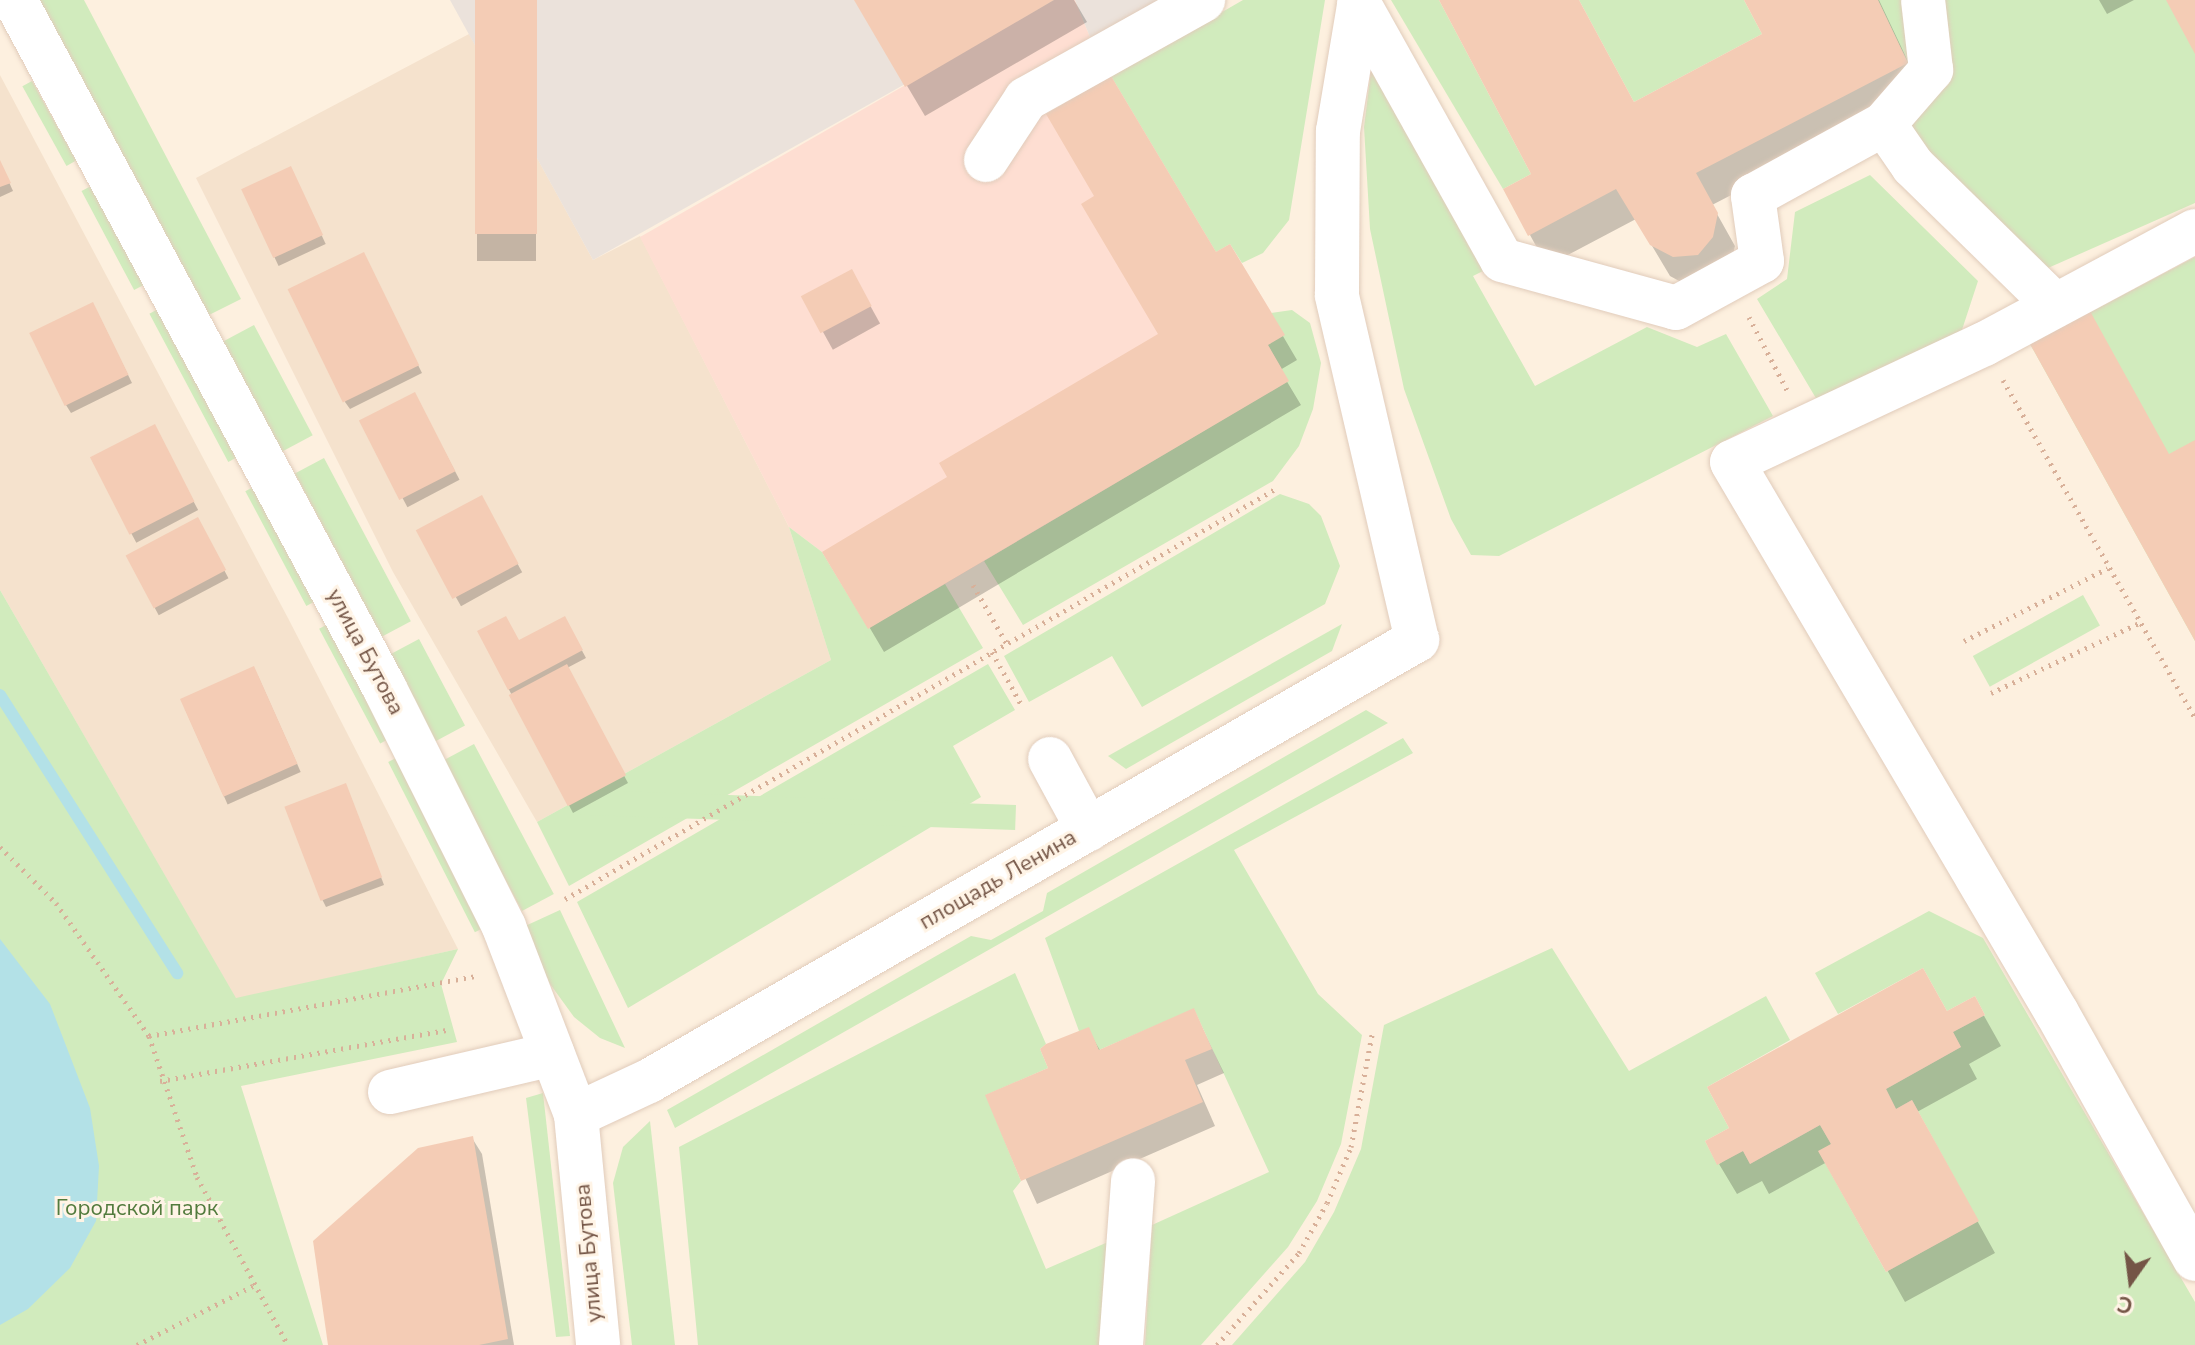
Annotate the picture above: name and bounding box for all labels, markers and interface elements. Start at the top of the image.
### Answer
street label: улица Бутова [321,584,409,720]
street label: площадь Ленина [915,824,1081,936]
street label: улица Бутова [570,1183,608,1323]
park label: Городской парк [56,1196,218,1222]
north arrow [2091,1241,2171,1321]
text: С [2114,1288,2136,1321]

